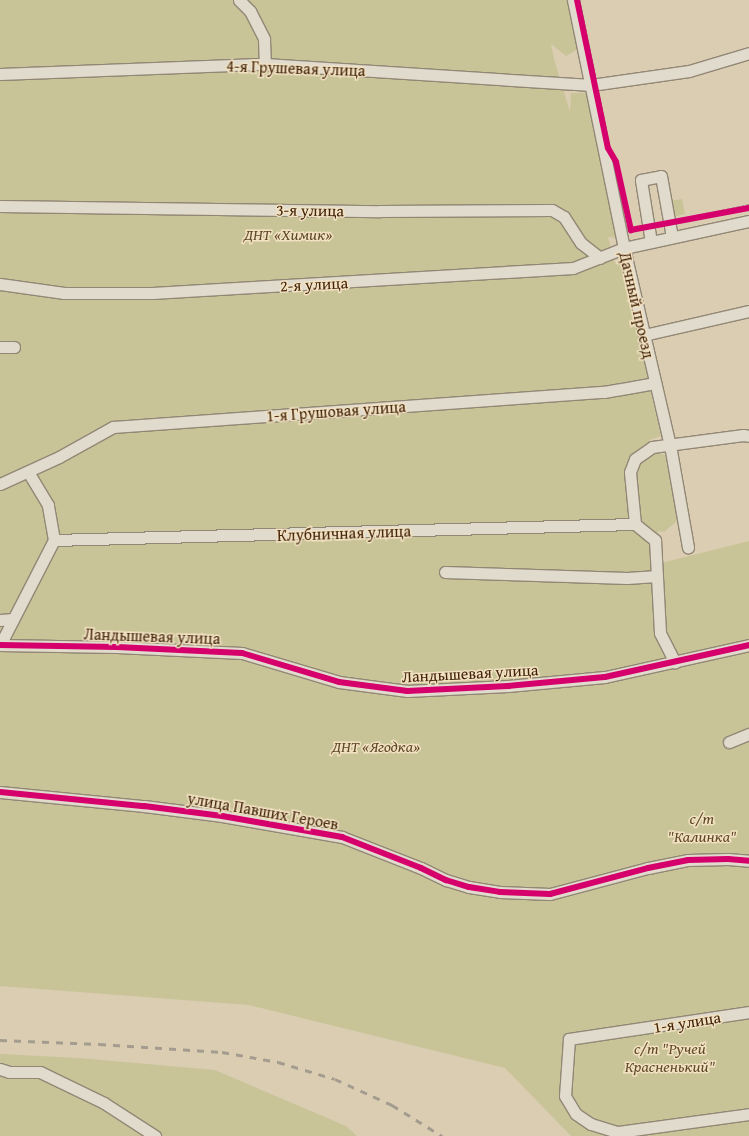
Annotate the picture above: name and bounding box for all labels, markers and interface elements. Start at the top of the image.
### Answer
street label: 4-я Грушевая улица [226,56,366,80]
street label: 3-я улица [276,200,344,220]
park label: ДНТ «Химик» [244,224,332,244]
street label: Дачный проезд [615,250,659,360]
street label: 2-я улица [280,273,348,295]
street label: 1-я Грушовая улица [266,397,406,425]
street label: Клубничная улица [277,521,411,545]
street label: Ландышевая улица [83,624,221,648]
street label: Ландышевая улица [401,660,539,686]
park label: ДНТ «Ягодка» [332,736,420,756]
street label: улица Павших Героев [186,788,340,834]
park label: с/т "Калинка" [668,808,736,846]
street label: 1-я улица [652,1007,722,1037]
park label: с/т "Ручей Красненький" [625,1038,715,1076]

